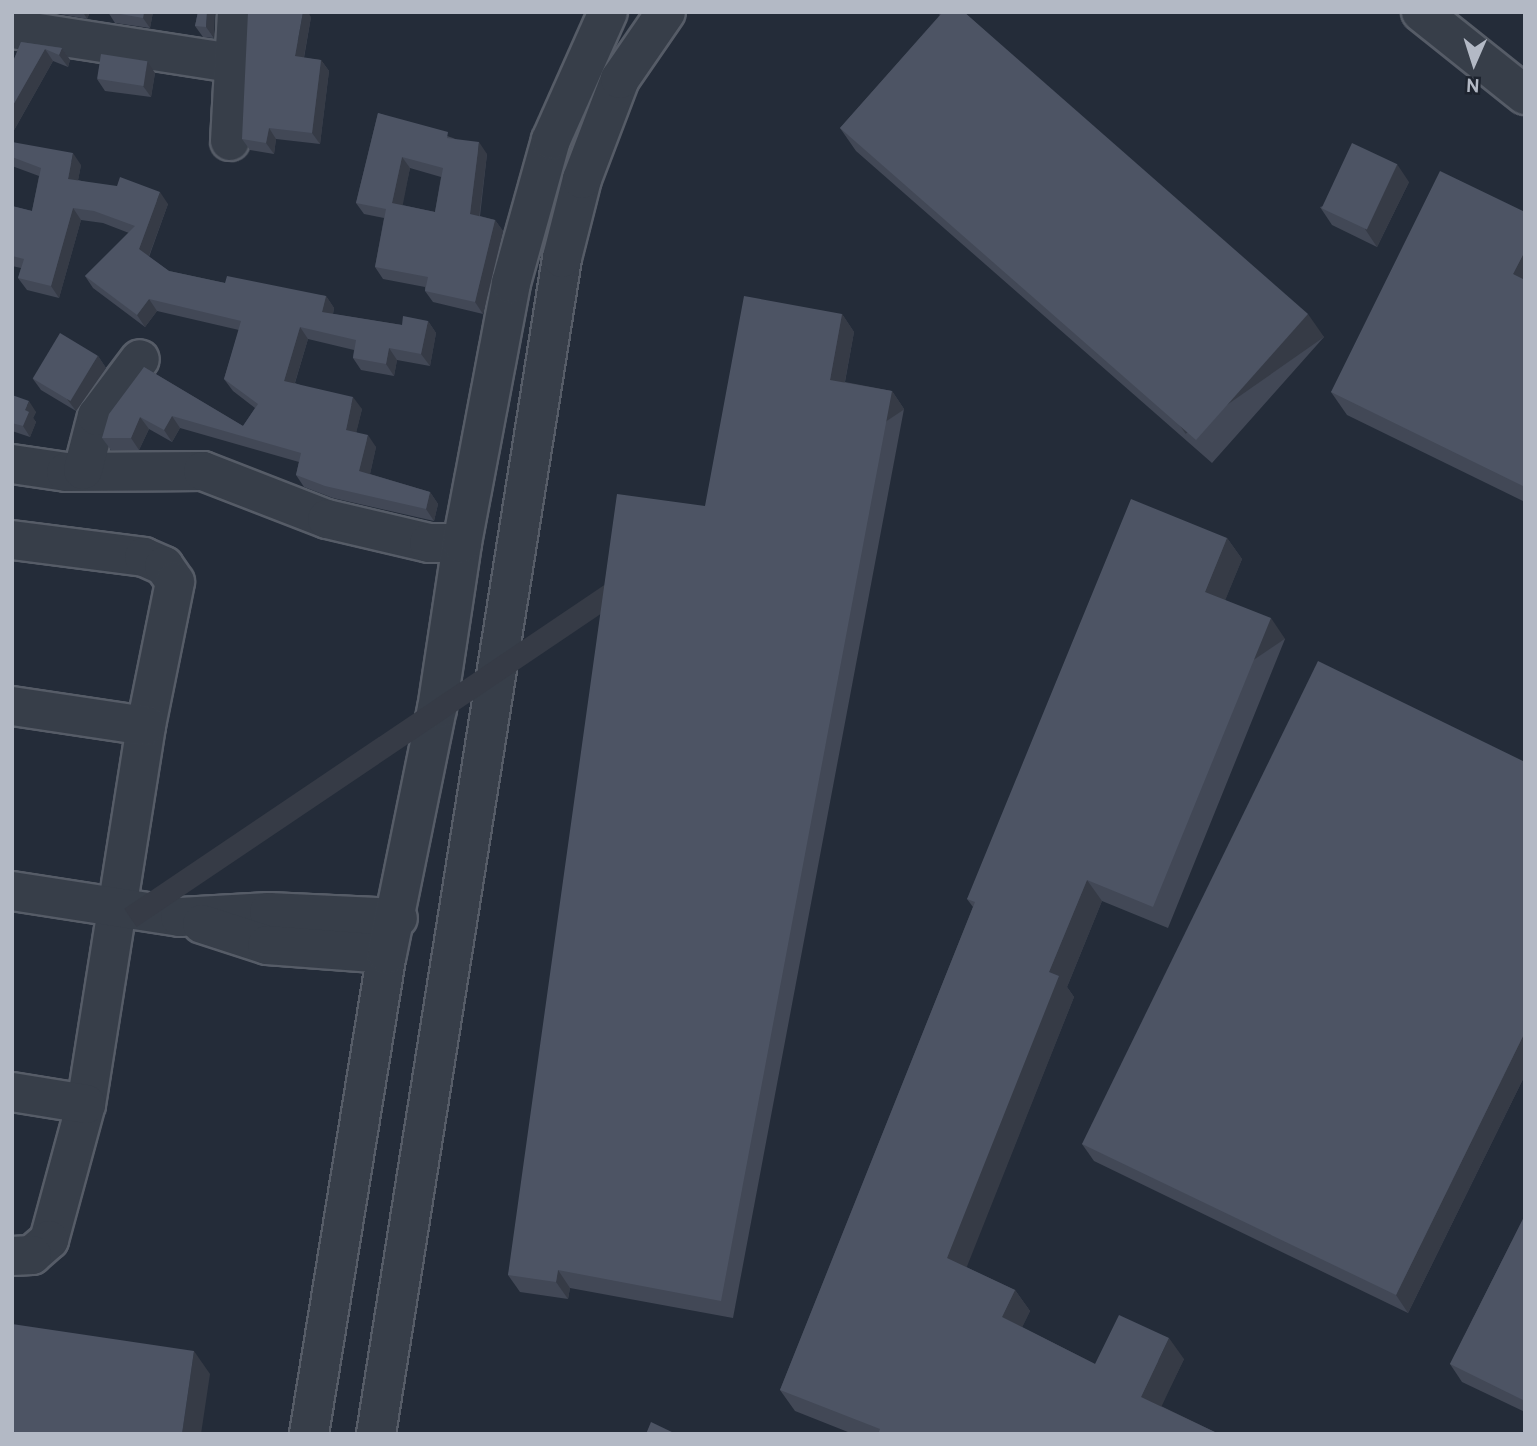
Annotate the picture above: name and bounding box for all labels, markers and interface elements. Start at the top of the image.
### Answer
north arrow [1439,28,1509,98]
text: N [1465,72,1480,96]

